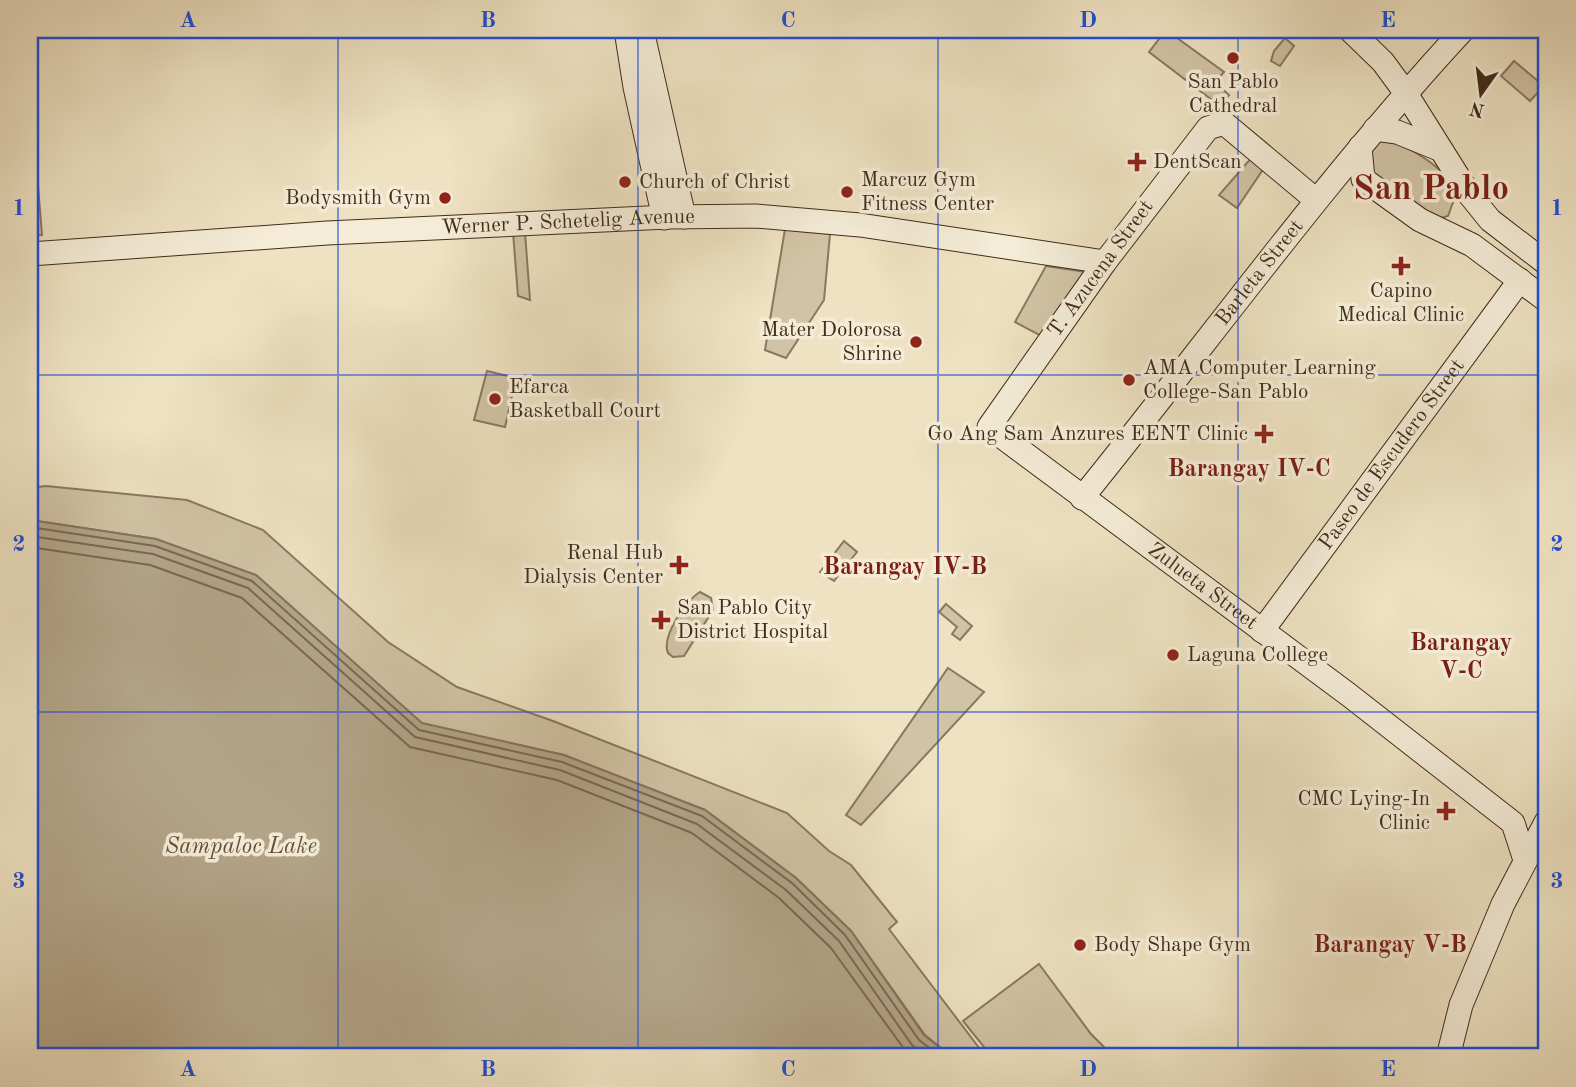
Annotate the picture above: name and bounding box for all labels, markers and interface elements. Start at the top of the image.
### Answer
text: A [179,9,197,32]
text: B [480,9,496,32]
text: C [780,9,796,32]
text: D [1079,9,1097,32]
text: E [1380,9,1396,32]
marker: San Pablo Cathedral [1225,50,1241,66]
north arrow [1446,60,1516,130]
place label: San Pablo Cathedral [1187,72,1279,117]
text: N [1468,97,1487,119]
marker: DentScan [1127,152,1147,172]
place label: DentScan [1153,152,1242,173]
place label: Marcuz Gym Fitness Center [861,170,994,215]
place label: Church of Christ [639,172,790,193]
district label: San Pablo [1353,172,1509,207]
marker: Church of Christ [617,174,633,190]
marker: Marcuz Gym Fitness Center [839,184,855,200]
place label: Bodysmith Gym [285,188,431,209]
marker: Bodysmith Gym [437,190,453,206]
text: 1 [12,197,26,220]
street label: T. Azucena Street [1044,197,1158,341]
text: 1 [1550,197,1564,220]
street label: Werner P. Schetelig Avenue [441,206,695,238]
street label: Barleta Street [1212,216,1307,329]
marker: Capino Medical Clinic [1391,256,1411,276]
place label: Capino Medical Clinic [1338,281,1464,326]
place label: Mater Dolorosa Shrine [761,320,902,365]
marker: Mater Dolorosa Shrine [908,334,924,350]
street label: Paseo de Escudero Street [1315,355,1468,554]
place label: AMA Computer Learning College-San Pablo [1143,358,1376,403]
marker: AMA Computer Learning College-San Pablo [1121,372,1137,388]
place label: Efarca Basketball Court [509,377,661,422]
marker: Efarca Basketball Court [487,391,503,407]
place label: Go Ang Sam Anzures EENT Clinic [927,424,1248,445]
marker: Go Ang Sam Anzures EENT Clinic [1254,424,1274,444]
district label: Barangay IV-C [1167,458,1331,482]
text: 2 [12,533,26,556]
text: 2 [1550,533,1564,556]
street label: Zulueta Street [1144,539,1262,634]
place label: Renal Hub Dialysis Center [523,543,663,588]
marker: Renal Hub Dialysis Center [669,555,689,575]
district label: Barangay IV-B [823,556,987,580]
place label: San Pablo City District Hospital [677,598,829,643]
marker: San Pablo City District Hospital [651,610,671,630]
district label: Barangay V-C [1410,632,1512,684]
place label: Laguna College [1187,645,1328,666]
marker: Laguna College [1165,647,1181,663]
place label: CMC Lying-In Clinic [1297,789,1430,834]
marker: CMC Lying-In Clinic [1436,801,1456,821]
water label: Sampaloc Lake [165,835,317,859]
text: 3 [12,870,26,893]
text: 3 [1550,870,1564,893]
district label: Barangay V-B [1313,934,1467,958]
place label: Body Shape Gym [1094,935,1251,956]
marker: Body Shape Gym [1072,937,1088,953]
text: A [179,1058,197,1081]
text: B [480,1058,496,1081]
text: C [780,1058,796,1081]
text: D [1079,1058,1097,1081]
text: E [1380,1058,1396,1081]

